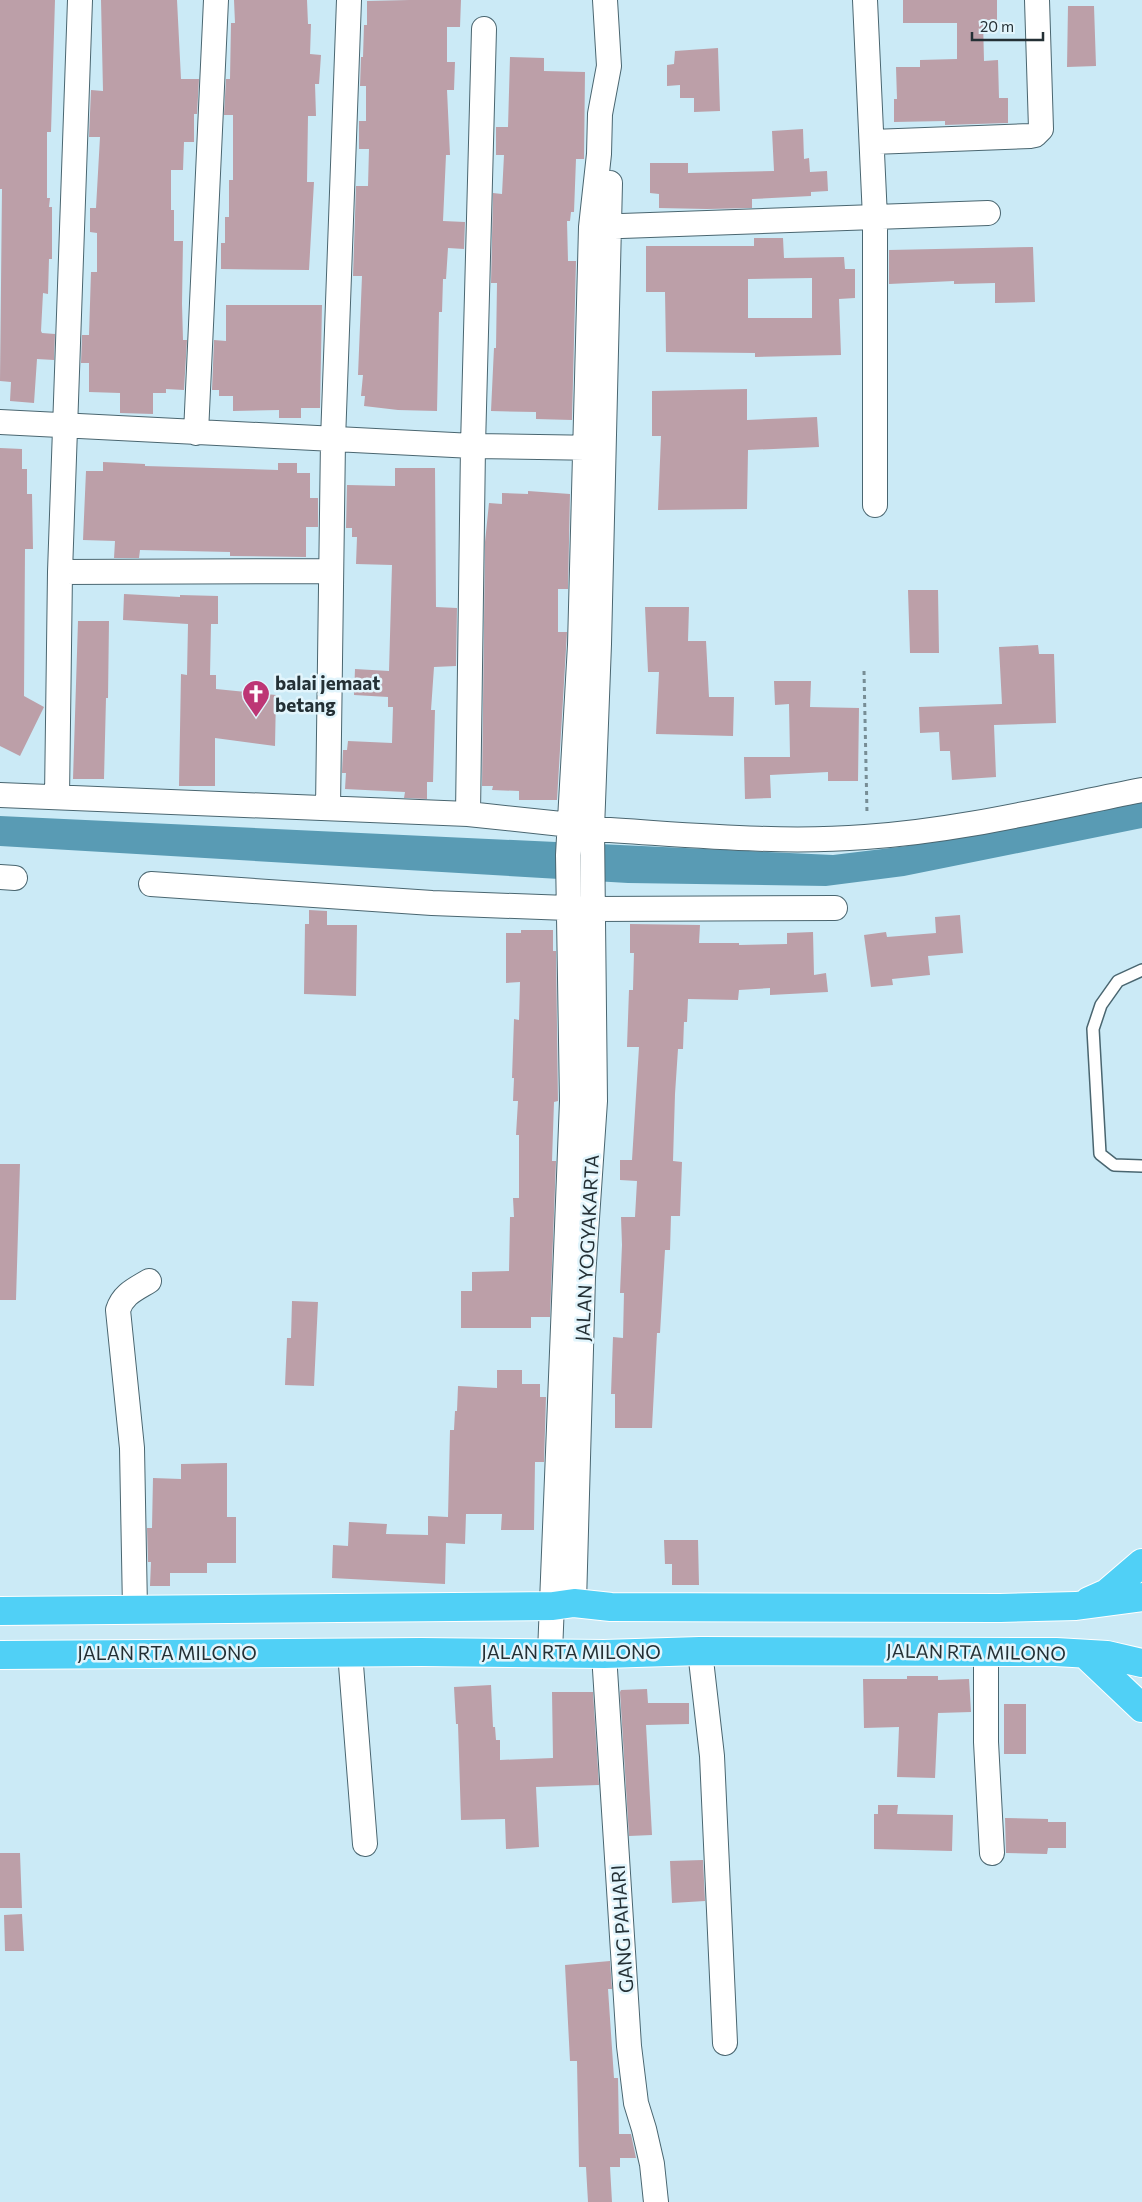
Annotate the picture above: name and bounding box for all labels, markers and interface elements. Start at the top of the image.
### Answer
scale bar [972,10,1043,42]
text: 20 m [980,17,1014,35]
place label: balai jemaat betang [275,671,380,716]
church icon: balai jemaat betang [241,679,271,718]
street label: JALAN YOGYAKARTA [570,1154,603,1342]
street label: JALAN RTA MILONO [886,1638,1066,1665]
street label: JALAN RTA MILONO [481,1640,661,1663]
street label: JALAN RTA MILONO [77,1641,257,1664]
street label: GANG PAHARI [606,1864,637,1994]

